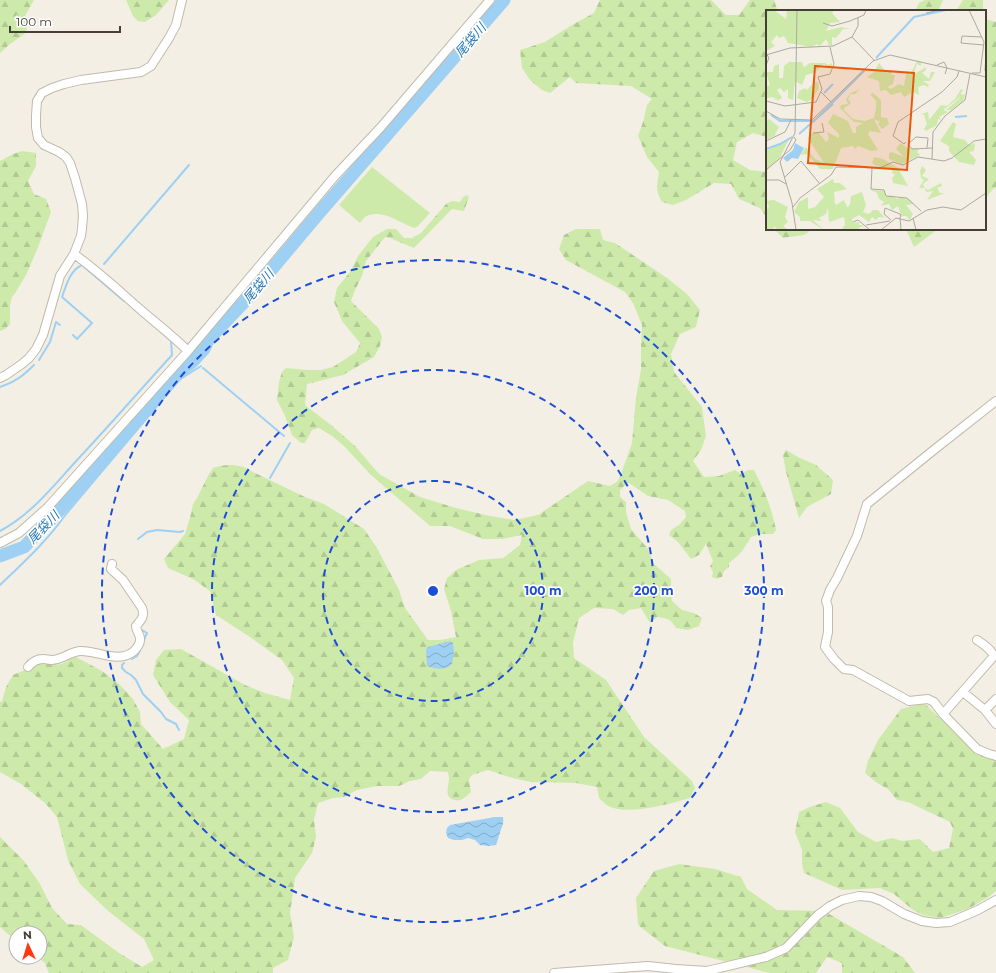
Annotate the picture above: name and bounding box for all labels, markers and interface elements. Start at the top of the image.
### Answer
scale bar [10,8,120,34]
inset map [766,10,986,230]
text: 100 m [16,14,52,29]
water label: 尾袋川 [451,19,490,60]
water label: 尾袋川 [239,265,278,306]
water label: 尾袋川 [24,506,64,547]
text: 100 m [525,583,561,598]
text: 200 m [634,583,674,598]
text: 300 m [743,583,784,598]
centre of rings [426,584,440,598]
north arrow [8,925,48,965]
text: N [22,928,32,942]

